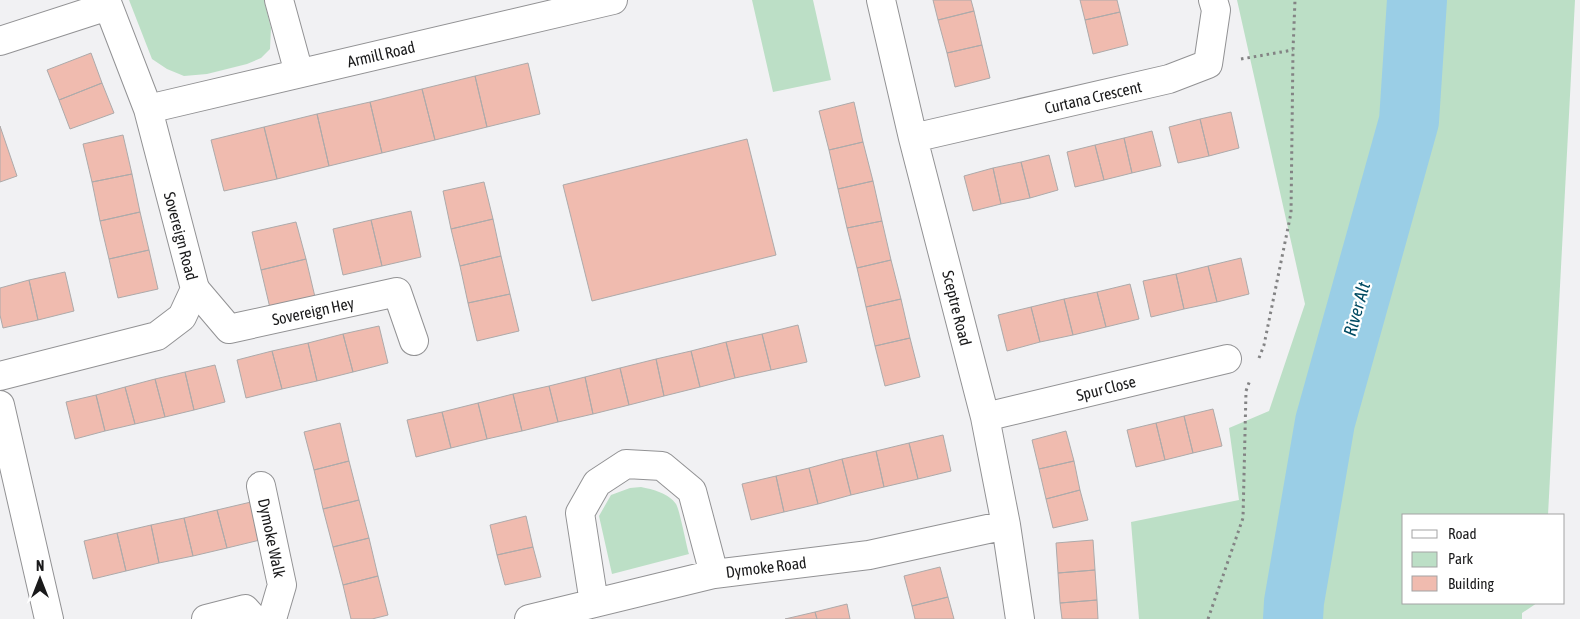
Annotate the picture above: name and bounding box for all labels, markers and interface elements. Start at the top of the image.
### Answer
street label: Armill Road [345,37,417,71]
street label: Curtana Crescent [1043,77,1144,117]
street label: Sovereign Road [160,190,201,282]
street label: Sceptre Road [938,269,975,348]
water label: River Alt [1339,279,1374,338]
street label: Sovereign Hey [270,293,356,329]
street label: Spur Close [1074,372,1138,405]
street label: Dymoke Walk [254,497,289,580]
legend [1402,514,1565,604]
text: Road [1448,525,1477,542]
text: Park [1448,550,1473,567]
street label: Dymoke Road [725,553,808,582]
north arrow [15,554,65,604]
text: N [36,558,44,574]
text: Building [1448,575,1494,592]

